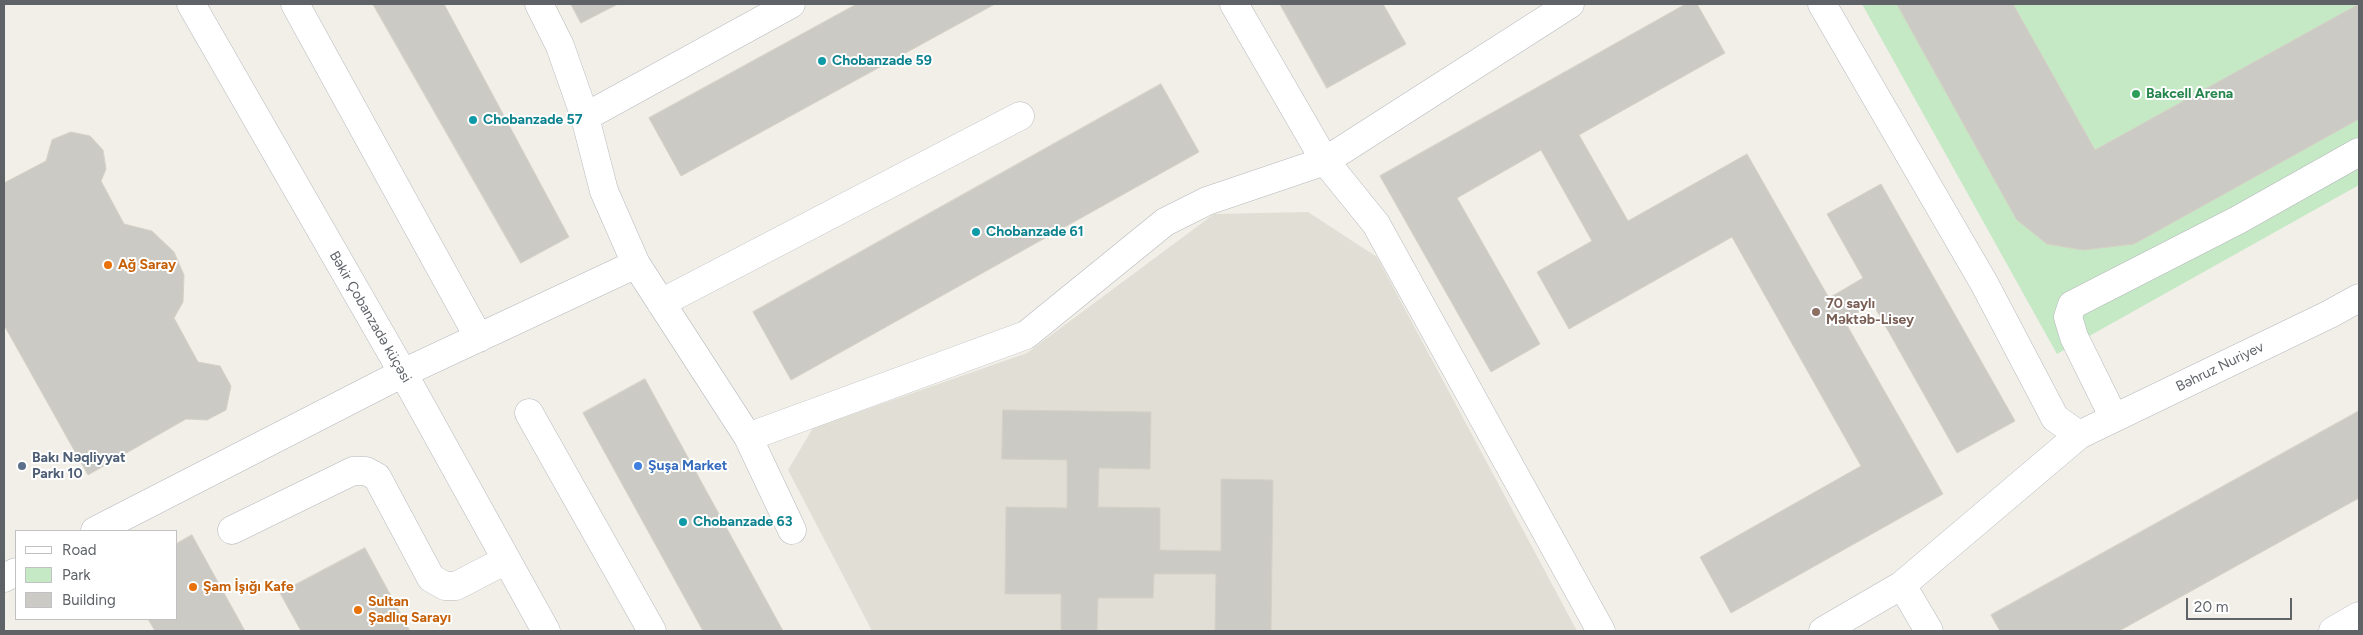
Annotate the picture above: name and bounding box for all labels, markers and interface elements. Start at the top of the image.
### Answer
place label: Chobanzade 59 [832,53,932,69]
marker: Chobanzade 59 [816,55,828,67]
place label: Bakcell Arena [2146,86,2233,102]
marker: Bakcell Arena [2130,88,2142,100]
place label: Chobanzade 57 [483,112,582,128]
marker: Chobanzade 57 [467,114,479,126]
place label: Chobanzade 61 [986,224,1084,240]
marker: Chobanzade 61 [970,226,982,238]
street label: Bəkir Çobanzadə küçəsi [325,248,415,386]
place label: Ağ Saray [118,257,176,273]
marker: Ağ Saray [102,259,114,271]
place label: 70 saylı Məktəb-Lisey [1826,296,1914,328]
marker: 70 saylı Məktəb-Lisey [1810,306,1822,318]
street label: Bəhruz Nuriyev [2173,338,2267,396]
place label: Bakı Nəqliyyat Parkı 10 [32,450,126,482]
place label: Şuşa Market [648,458,727,474]
marker: Bakı Nəqliyyat Parkı 10 [16,460,28,472]
marker: Şuşa Market [632,460,644,472]
place label: Chobanzade 63 [693,514,792,530]
marker: Chobanzade 63 [677,516,689,528]
legend [15,530,178,620]
text: Road [62,541,97,559]
text: Park [62,566,91,584]
place label: Şam İşığı Kafe [203,579,294,595]
marker: Şam İşığı Kafe [187,581,199,593]
scale bar [2188,588,2294,620]
text: Building [62,591,116,609]
place label: Sultan Şadlıq Sarayı [368,594,451,626]
text: 20 m [2194,598,2228,616]
marker: Sultan Şadlıq Sarayı [352,604,364,616]

